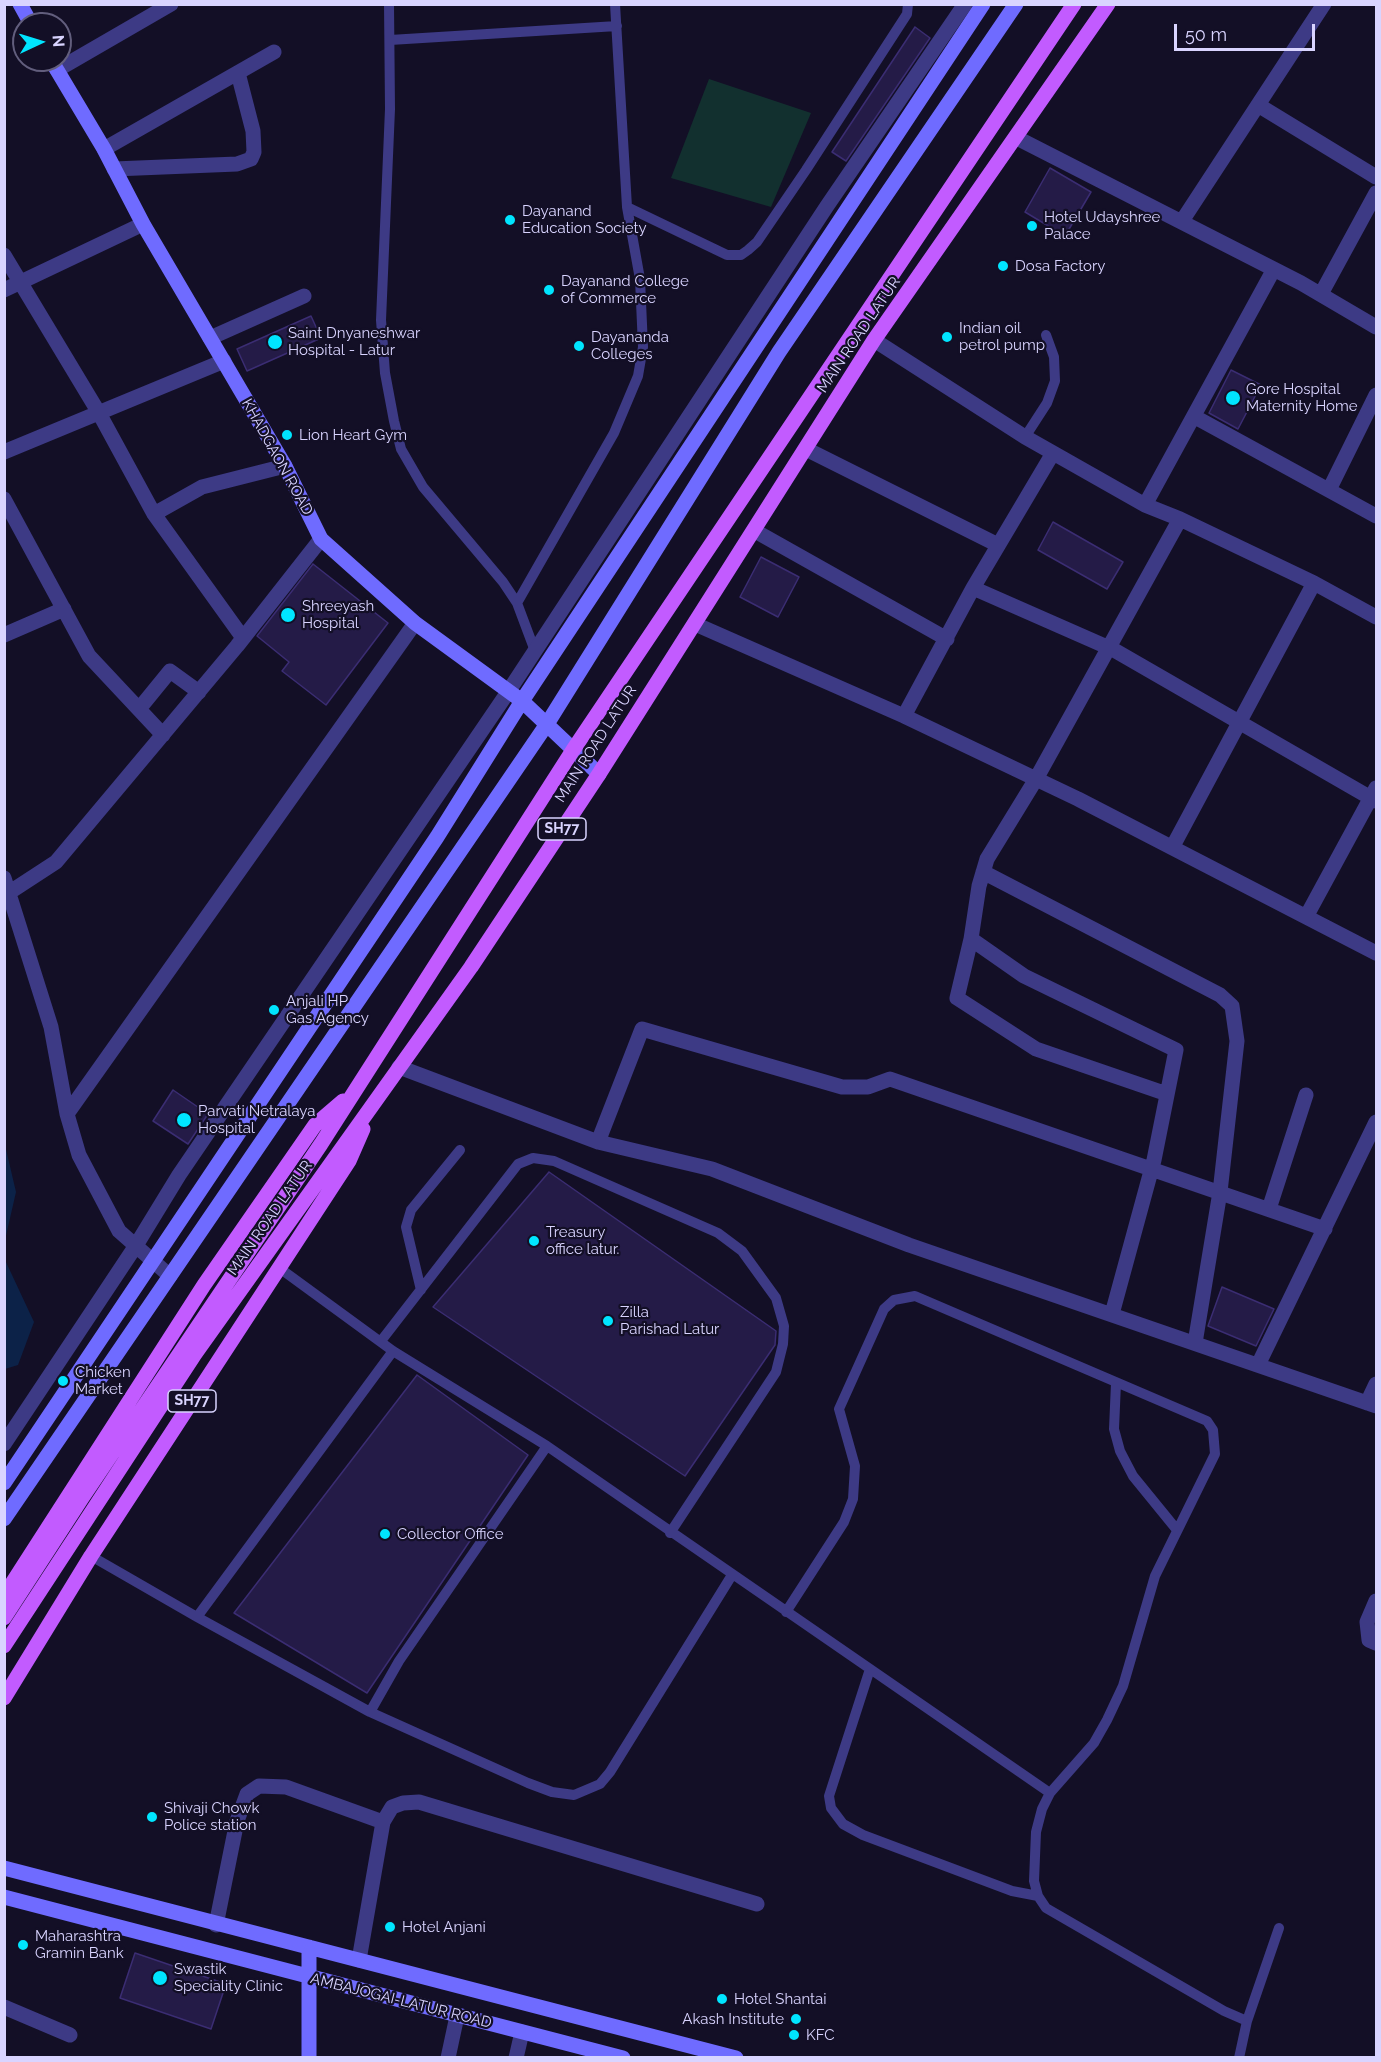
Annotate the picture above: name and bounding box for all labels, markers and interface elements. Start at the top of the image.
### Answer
north arrow [12,12,72,72]
scale bar [1177,12,1318,50]
text: 50 m [1185,24,1227,45]
text: N [49,34,68,48]
place label: Dayanand Education Society [522,202,647,237]
place label: Hotel Udayshree Palace [1044,208,1160,243]
marker: Dayanand Education Society [503,213,517,227]
marker: Hotel Udayshree Palace [1025,219,1039,233]
place label: Dosa Factory [1015,257,1105,275]
marker: Dosa Factory [996,259,1010,273]
place label: Dayanand College of Commerce [561,272,689,307]
street label: MAIN ROAD LATUR [814,274,904,396]
marker: Dayanand College of Commerce [542,283,556,297]
place label: Indian oil petrol pump [959,319,1045,354]
place label: Saint Dnyaneshwar Hospital - Latur [288,324,420,359]
place label: Dayananda Colleges [591,328,669,363]
marker: Indian oil petrol pump [940,330,954,344]
marker: Saint Dnyaneshwar Hospital - Latur [266,333,284,351]
marker: Dayananda Colleges [572,339,586,353]
place label: Gore Hospital Maternity Home [1246,380,1358,415]
marker: Gore Hospital Maternity Home [1224,389,1242,407]
street label: KHADGAON ROAD [238,396,316,518]
place label: Lion Heart Gym [299,426,407,444]
marker: Lion Heart Gym [280,428,294,442]
place label: Shreeyash Hospital [302,597,374,632]
marker: Shreeyash Hospital [279,606,297,624]
street label: MAIN ROAD LATUR [551,682,641,806]
road number: SH77 [538,818,586,840]
place label: Anjali HP Gas Agency [286,992,369,1027]
marker: Anjali HP Gas Agency [267,1003,281,1017]
place label: Parvati Netralaya Hospital [198,1102,315,1137]
marker: Parvati Netralaya Hospital [175,1111,193,1129]
street label: MAIN ROAD LATUR [224,1157,316,1279]
place label: Treasury office latur. [546,1223,619,1258]
marker: Treasury office latur. [527,1234,541,1248]
place label: Zilla Parishad Latur [620,1303,719,1338]
marker: Zilla Parishad Latur [601,1314,615,1328]
place label: Chicken Market [75,1363,131,1398]
marker: Chicken Market [56,1374,70,1388]
road number: SH77 [168,1390,216,1412]
place label: Collector Office [397,1525,504,1543]
marker: Collector Office [378,1527,392,1541]
place label: Shivaji Chowk Police station [164,1799,259,1834]
marker: Shivaji Chowk Police station [145,1810,159,1824]
place label: Hotel Anjani [402,1918,486,1936]
marker: Hotel Anjani [383,1920,397,1934]
place label: Maharashtra Gramin Bank [35,1927,124,1962]
marker: Maharashtra Gramin Bank [16,1938,30,1952]
place label: Swastik Speciality Clinic [174,1960,283,1995]
marker: Swastik Speciality Clinic [151,1969,169,1987]
street label: AMBAJOGAI-LATUR ROAD [309,1970,493,2032]
place label: Hotel Shantai [734,1990,827,2008]
marker: Hotel Shantai [715,1992,729,2006]
place label: Akash Institute [682,2010,784,2028]
marker: Akash Institute [789,2012,803,2026]
place label: KFC [806,2026,835,2044]
marker: KFC [787,2028,801,2042]

